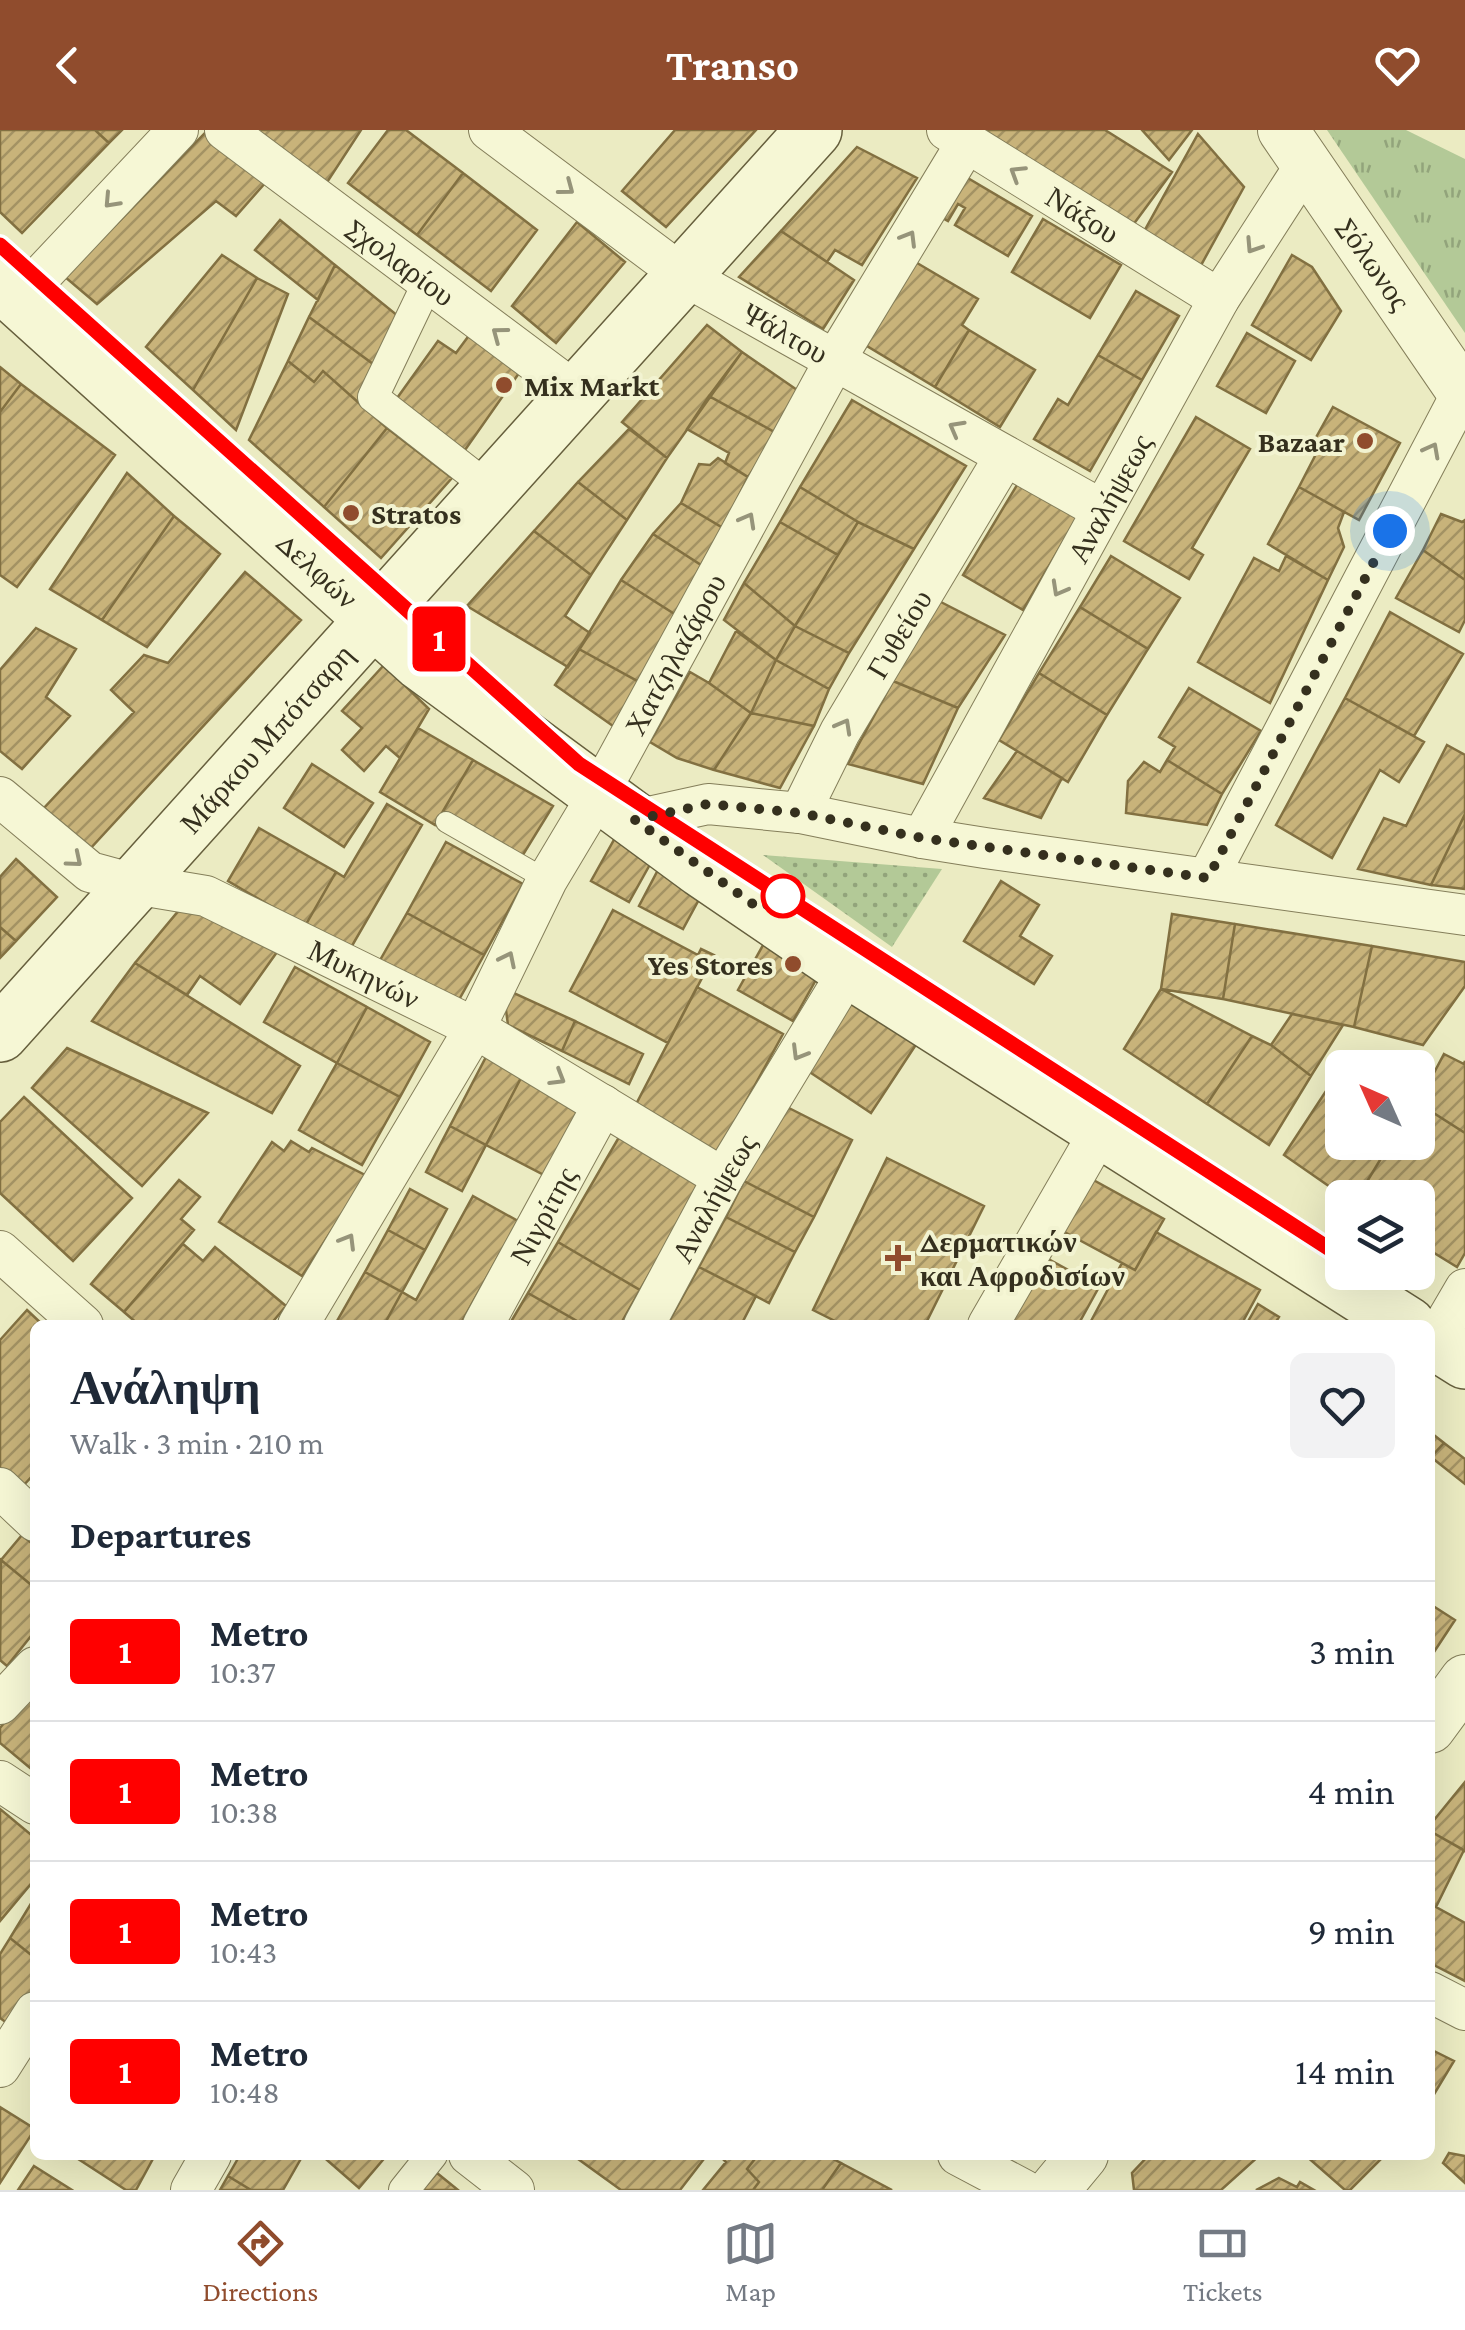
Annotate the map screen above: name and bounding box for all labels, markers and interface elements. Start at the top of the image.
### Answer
icon: back [40,38,95,93]
icon: heart [1370,38,1425,93]
text: Transo [666,40,799,90]
one-way arrow [1010,167,1028,186]
one-way arrow [556,177,574,194]
street label: Νάξου [1040,179,1125,249]
one-way arrow [105,189,123,208]
street label: Σχολαρίου [341,211,461,312]
street label: Σόλωνος [1331,211,1418,316]
one-way arrow [897,231,916,249]
one-way arrow [1247,235,1266,253]
street label: Ψάλτου [737,296,834,370]
one-way arrow [492,329,510,346]
place label: Mix Markt [524,369,659,402]
marker: Mix Markt [493,374,515,396]
one-way arrow [948,421,966,441]
place label: Bazaar [1258,425,1345,458]
street label: Αναλήψεως [1061,428,1158,568]
marker: Bazaar [1354,430,1376,452]
one-way arrow [1420,443,1439,461]
place label: Stratos [371,497,461,530]
marker: Stratos [340,502,362,524]
your location [1365,506,1415,556]
one-way arrow [736,512,755,531]
street label: Δελφών [271,525,365,614]
street label: Χατζηλαζάρου [618,568,732,740]
one-way arrow [1051,578,1071,596]
street label: Γυθείου [860,583,938,684]
line badge: 1 [406,606,472,672]
text: 1 [432,620,446,659]
street label: Μάρκου Μπότσαρη [173,637,360,839]
one-way arrow [831,719,851,737]
one-way arrow [64,848,82,866]
unlabelled marker [762,875,804,917]
street label: Μυκηνών [303,933,425,1015]
place label: Yes Stores [648,948,773,981]
one-way arrow [496,951,516,969]
marker: Yes Stores [782,953,804,975]
one-way arrow [792,1042,811,1060]
north arrow [1325,1050,1435,1160]
map controls [1325,1050,1435,1290]
one-way arrow [547,1066,565,1085]
street label: Αναλήψεως [665,1127,763,1268]
street label: Νιγρίτης [503,1161,583,1270]
button: layers [1325,1180,1435,1290]
place label: Δερματικών και Αφροδισίων [920,1225,1125,1292]
one-way arrow [336,1234,355,1252]
marker: Δερματικών και Αφροδισίων [885,1245,911,1271]
button: heart [1290,1353,1395,1458]
text: Ανάληψη [70,1361,260,1414]
text: Walk · 3 min · 210 m [70,1425,324,1461]
text: Departures [70,1514,251,1556]
text: Metro [210,1612,308,1654]
text: 3 min [1309,1630,1395,1672]
text: 1 [118,1632,132,1671]
text: 10:37 [210,1654,276,1690]
text: Metro [210,1752,308,1794]
text: 4 min [1308,1770,1395,1812]
text: 1 [118,1772,132,1811]
text: 10:38 [210,1794,278,1830]
text: Metro [210,1892,308,1934]
text: 9 min [1308,1910,1395,1952]
text: 1 [118,1912,132,1951]
text: 10:43 [210,1934,277,1970]
text: Metro [210,2032,308,2074]
text: 14 min [1295,2050,1395,2092]
text: 1 [118,2052,132,2091]
text: 10:48 [210,2074,280,2110]
tab: Directions [202,2216,318,2307]
tab: Map [723,2216,778,2307]
tab: Tickets [1183,2216,1263,2307]

